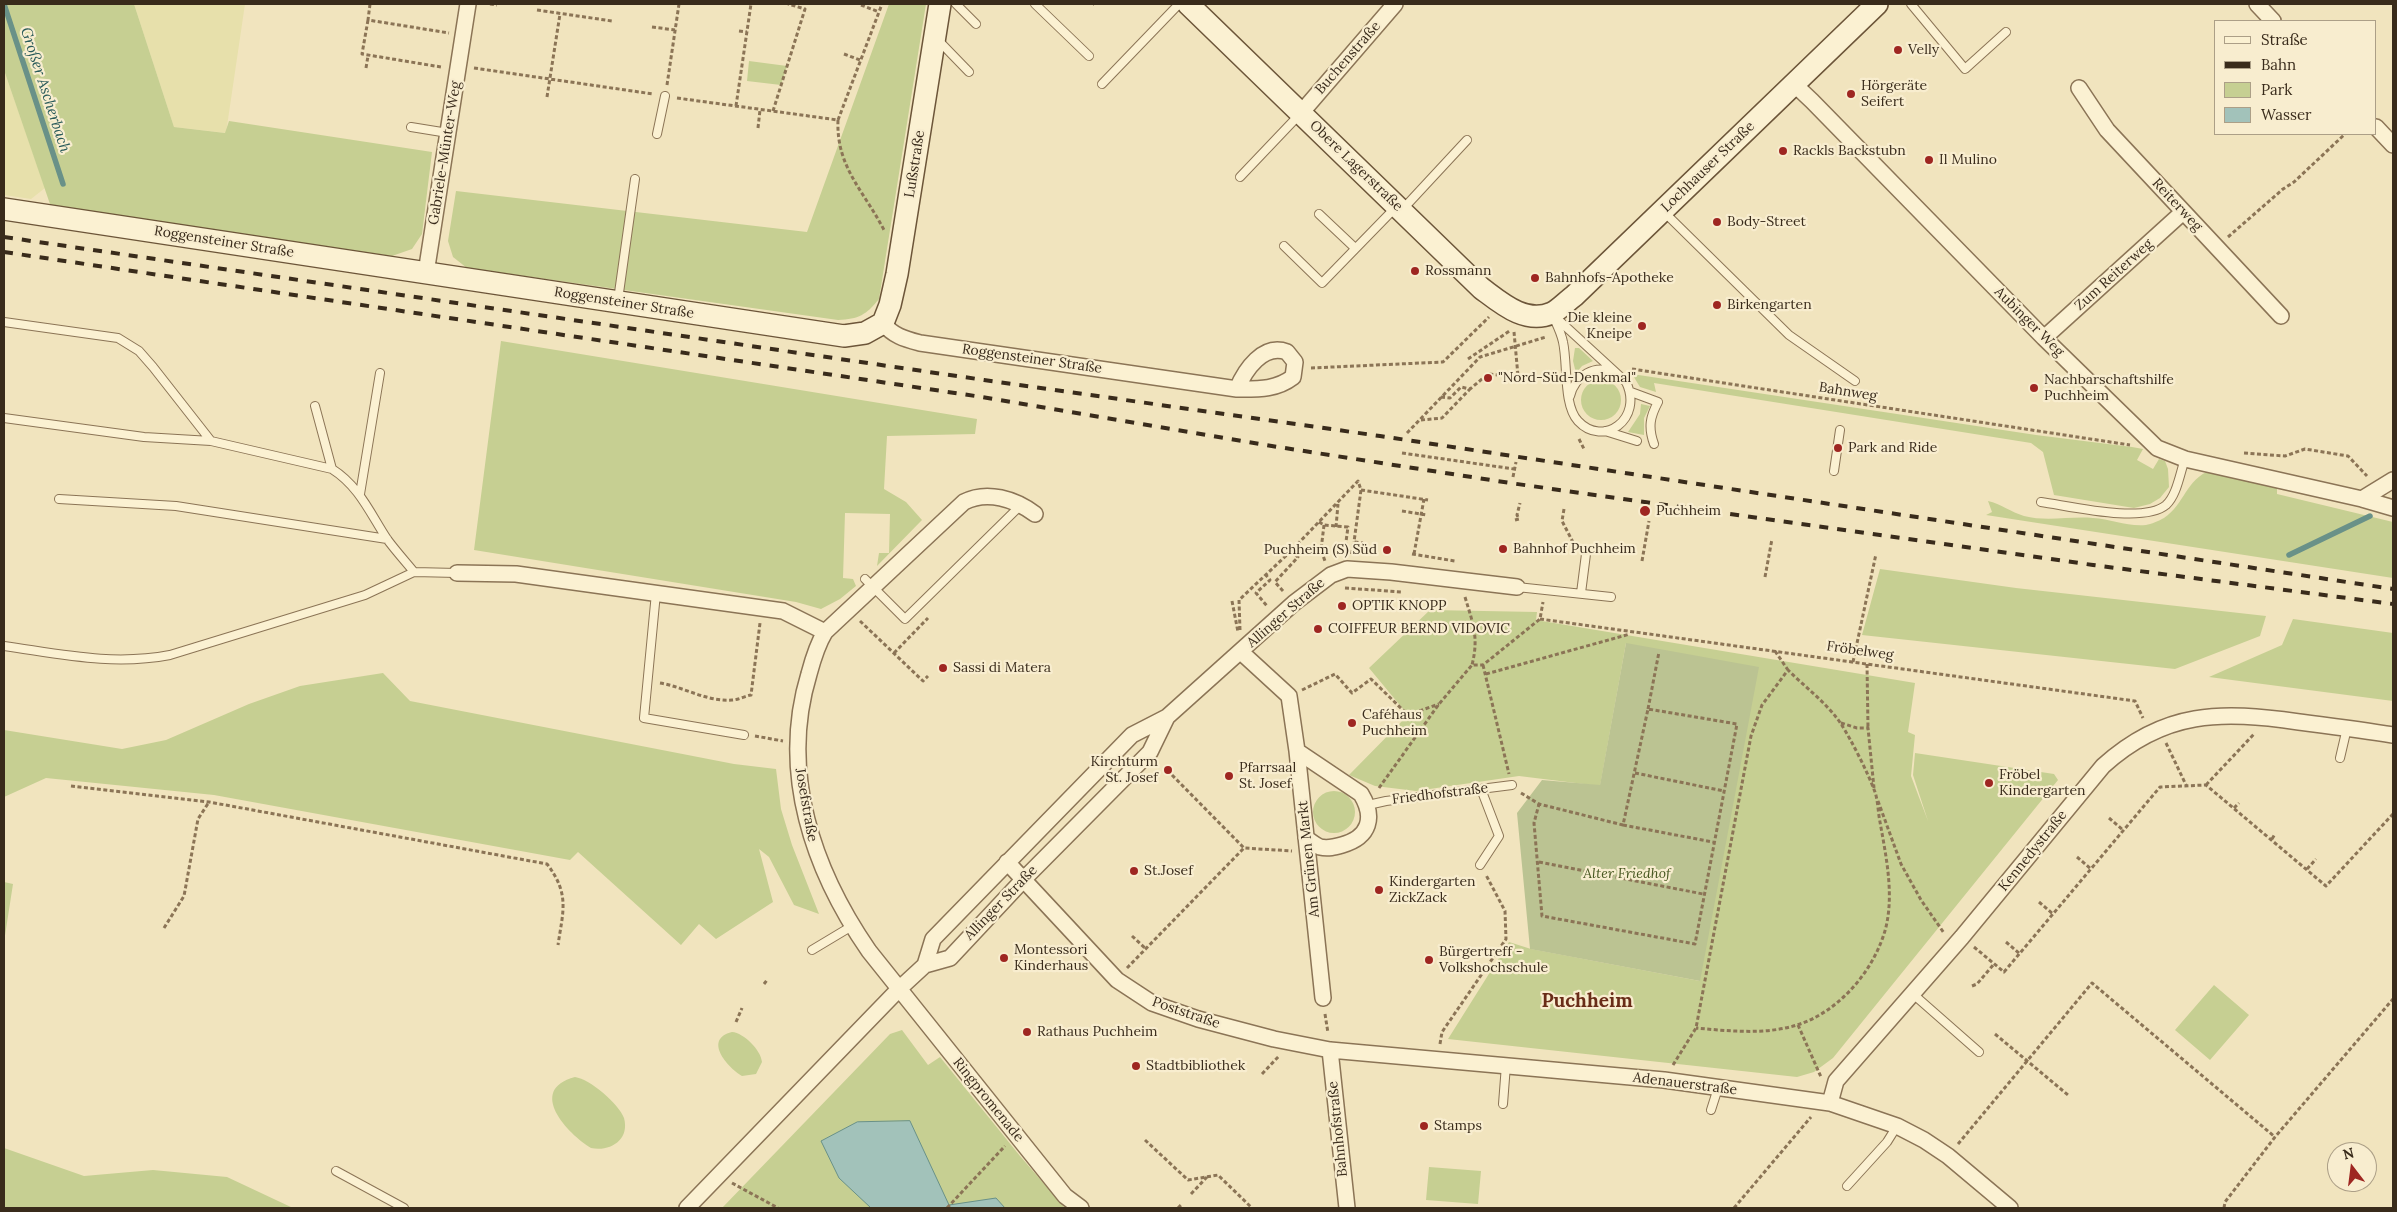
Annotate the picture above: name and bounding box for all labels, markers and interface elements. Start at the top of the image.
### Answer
street label: Buchenstraße [1312,18,1384,98]
legend [2214,20,2377,135]
water label: Großer Ascherbach [16,25,74,155]
text: Straße [2261,30,2308,49]
place label: Velly [1908,42,1939,58]
marker: Velly [1892,44,1904,56]
text: Bahn [2261,55,2296,74]
place label: Hörgeräte Seifert [1861,78,1927,110]
street label: Gabriele-Münter-Weg [425,80,465,226]
text: Park [2261,80,2292,99]
marker: Hörgeräte Seifert [1845,88,1857,100]
text: Wasser [2261,105,2312,124]
street label: Obere Lagerstraße [1306,117,1406,215]
street label: Lochhauser Straße [1658,118,1758,216]
street label: Lußstraße [901,129,929,199]
place label: Rackls Backstubn [1793,143,1906,159]
marker: Rackls Backstubn [1777,145,1789,157]
place label: Il Mulino [1939,152,1997,168]
marker: Il Mulino [1923,154,1935,166]
street label: Reiterweg [2148,175,2206,235]
place label: Body-Street [1727,214,1806,230]
marker: Body-Street [1711,216,1723,228]
street label: Roggensteiner Straße [153,223,295,261]
street label: Zum Reiterweg [2072,236,2156,314]
place label: Rossmann [1425,263,1492,279]
marker: Rossmann [1409,265,1421,277]
place label: Bahnhofs-Apotheke [1545,270,1674,286]
marker: Bahnhofs-Apotheke [1529,272,1541,284]
street label: Roggensteiner Straße [553,284,695,322]
street label: Aubinger Weg [1991,284,2067,360]
place label: Birkengarten [1727,297,1812,313]
marker: Birkengarten [1711,299,1723,311]
place label: Die kleine Kneipe [1567,310,1632,342]
marker: Die kleine Kneipe [1636,320,1648,332]
street label: Roggensteiner Straße [961,341,1103,377]
place label: "Nord-Süd-Denkmal" [1498,370,1636,386]
marker: "Nord-Süd-Denkmal" [1482,372,1494,384]
place label: Nachbarschaftshilfe Puchheim [2044,372,2174,404]
street label: Bahnweg [1818,379,1878,405]
marker: Nachbarschaftshilfe Puchheim [2028,382,2040,394]
place label: Park and Ride [1848,440,1937,456]
marker: Park and Ride [1832,442,1844,454]
place label: Puchheim [1656,503,1721,519]
marker: Puchheim [1638,504,1652,518]
place label: Bahnhof Puchheim [1513,541,1636,557]
place label: Puchheim (S) Süd [1264,542,1377,558]
marker: Bahnhof Puchheim [1497,543,1509,555]
marker: Puchheim (S) Süd [1381,544,1393,556]
street label: Allinger Straße [1244,575,1328,651]
place label: OPTIK KNOPP [1352,598,1446,614]
marker: OPTIK KNOPP [1336,600,1348,612]
place label: COIFFEUR BERND VIDOVIC [1328,621,1510,637]
marker: COIFFEUR BERND VIDOVIC [1312,623,1324,635]
street label: Fröbelweg [1825,638,1895,664]
place label: Sassi di Matera [953,660,1051,676]
marker: Sassi di Matera [937,662,949,674]
place label: Caféhaus Puchheim [1362,707,1427,740]
marker: Caféhaus Puchheim [1346,717,1358,729]
place label: Kirchturm St. Josef [1090,754,1158,786]
place label: Pfarrsaal St. Josef [1239,760,1296,792]
marker: Kirchturm St. Josef [1162,764,1174,776]
street label: Josefstraße [791,767,821,843]
place label: Fröbel Kindergarten [1999,767,2086,800]
marker: Pfarrsaal St. Josef [1223,770,1235,782]
marker: Fröbel Kindergarten [1983,777,1995,789]
street label: Friedhofstraße [1391,780,1489,808]
street label: Am Grünen Markt [1295,800,1323,918]
street label: Kennedystraße [1995,807,2071,895]
street label: Allinger Straße [961,862,1041,944]
place label: St.Josef [1144,863,1193,879]
marker: St.Josef [1128,865,1140,877]
park label: Alter Friedhof [1583,866,1671,882]
place label: Kindergarten ZickZack [1389,874,1476,906]
marker: Kindergarten ZickZack [1373,884,1385,896]
place label: Montessori Kinderhaus [1014,942,1088,974]
place label: Bürgertreff - Volkshochschule [1439,944,1548,976]
marker: Montessori Kinderhaus [998,952,1010,964]
marker: Bürgertreff - Volkshochschule [1423,954,1435,966]
district label: Puchheim [1541,991,1633,1013]
street label: Poststraße [1150,994,1222,1032]
place label: Rathaus Puchheim [1037,1024,1157,1040]
marker: Rathaus Puchheim [1021,1026,1033,1038]
street label: Ringpromenade [949,1055,1027,1145]
place label: Stadtbibliothek [1146,1058,1245,1074]
marker: Stadtbibliothek [1130,1060,1142,1072]
street label: Adenauerstraße [1632,1069,1738,1099]
street label: Bahnhofstraße [1325,1080,1351,1178]
place label: Stamps [1434,1118,1482,1134]
marker: Stamps [1418,1120,1430,1132]
north arrow [2327,1142,2377,1192]
text: N [2341,1143,2356,1164]

